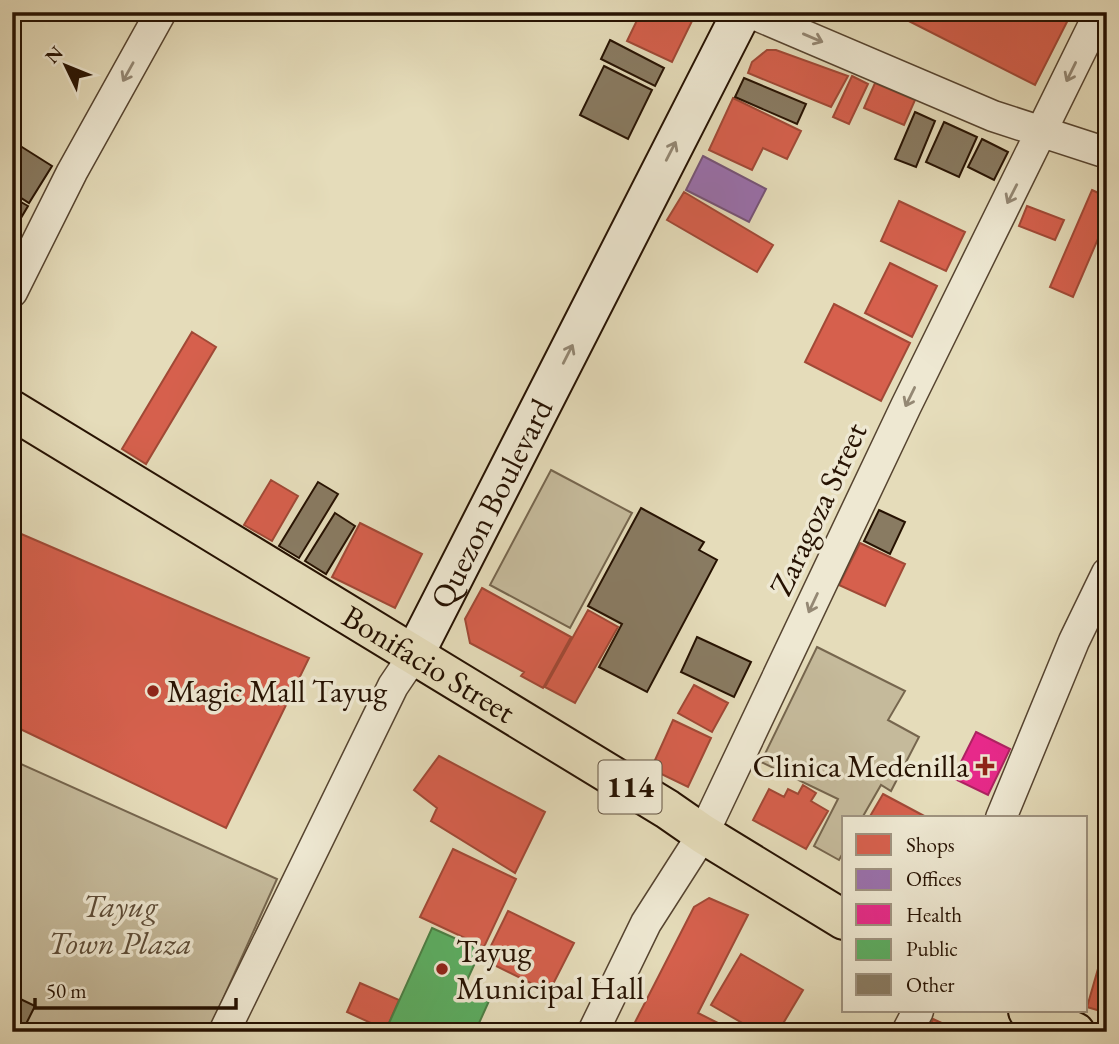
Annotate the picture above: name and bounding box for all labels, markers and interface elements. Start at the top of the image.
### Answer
north arrow [32,32,102,102]
one-way arrow [801,32,823,45]
text: N [40,40,69,69]
one-way arrow [121,61,134,82]
one-way arrow [1064,61,1078,82]
one-way arrow [664,142,678,162]
one-way arrow [1004,183,1018,204]
one-way arrow [561,344,575,365]
one-way arrow [903,386,916,407]
street label: Quezon Boulevard [420,391,563,616]
street label: Zaragoza Street [760,416,876,602]
one-way arrow [805,592,819,613]
street label: Bonifacio Street [335,595,523,733]
place label: Magic Mall Tayug [167,670,388,712]
marker: Magic Mall Tayug [145,683,161,699]
place label: Clinica Medenilla [752,745,969,787]
marker: Clinica Medenilla [975,756,995,776]
road number: 114 [598,760,662,814]
legend [842,816,1088,1012]
text: Shops [906,831,955,858]
text: Offices [906,865,962,892]
park label: Tayug Town Plaza [48,885,192,964]
text: Health [906,901,962,928]
place label: Tayug Municipal Hall [456,930,644,1009]
text: Public [906,935,958,962]
marker: Tayug Municipal Hall [434,961,450,977]
scale bar [35,967,236,1011]
text: Other [906,971,955,998]
text: 50 m [46,977,87,1004]

